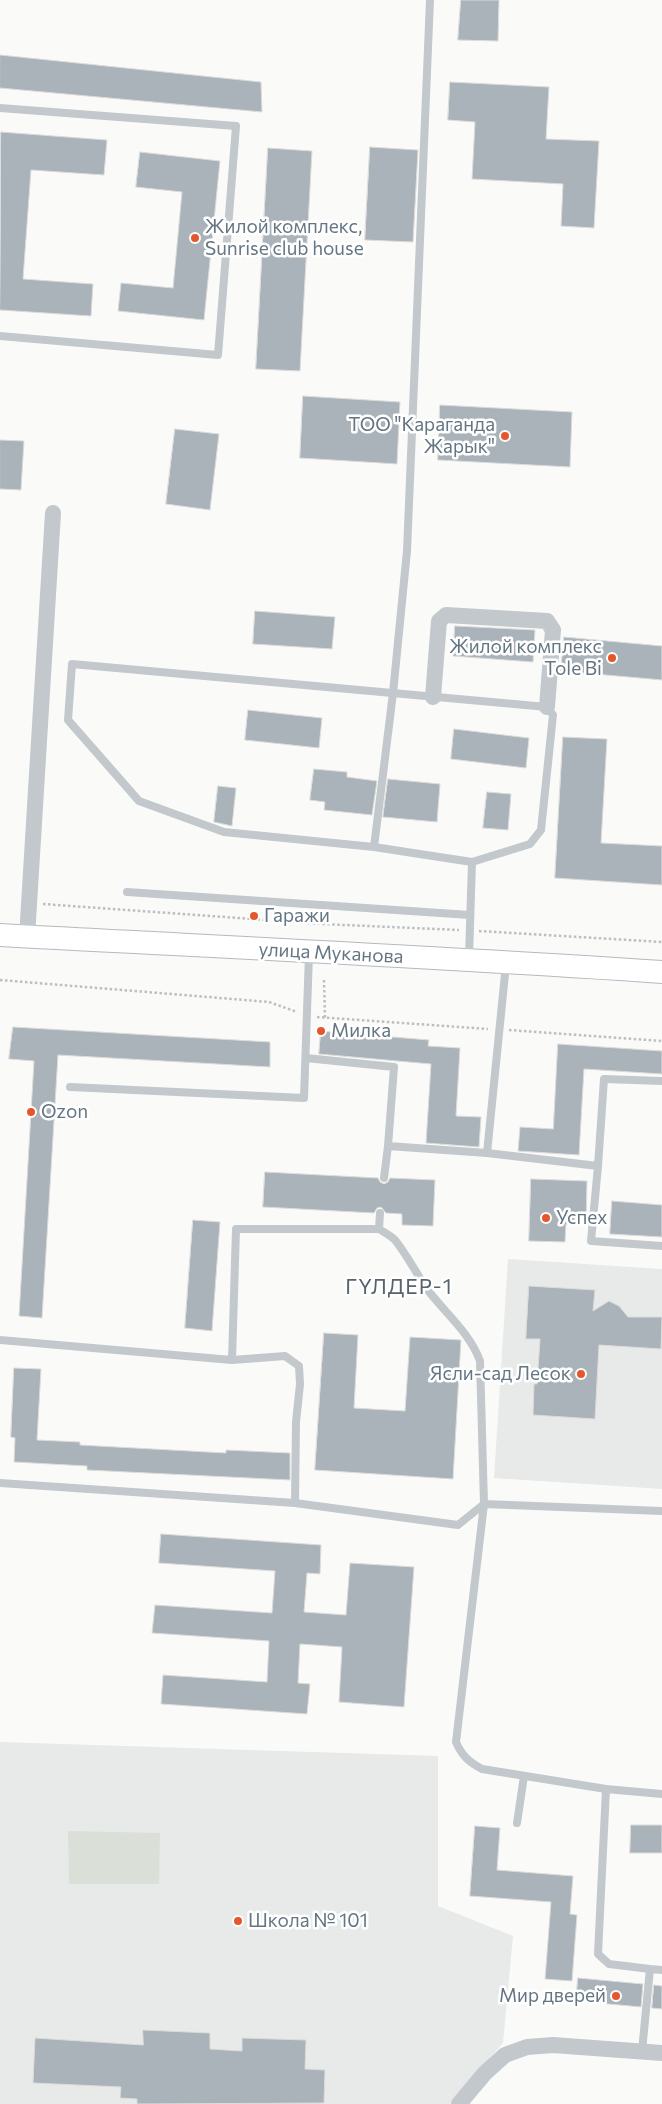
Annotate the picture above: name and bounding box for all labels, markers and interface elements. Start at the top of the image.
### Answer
place label: Жилой комплекс, Sunrise club house [205,216,364,260]
marker: Жилой комплекс, Sunrise club house [189,232,201,244]
place label: ТОО "Караганда Жарык" [348,414,495,458]
marker: ТОО "Караганда Жарык" [499,430,511,442]
place label: Жилой комплекс Tole Bi [449,636,602,680]
marker: Жилой комплекс Tole Bi [606,652,618,664]
place label: Гаражи [264,905,330,927]
marker: Гаражи [248,910,260,922]
street label: улица Муканова [258,938,404,968]
place label: Милка [331,1020,391,1042]
marker: Милка [315,1025,327,1037]
place label: Ozon [41,1101,88,1123]
marker: Ozon [25,1106,37,1118]
place label: Успех [556,1207,607,1229]
marker: Успех [540,1212,552,1224]
district label: ГҮЛДЕР-1 [344,1274,454,1300]
place label: Ясли-сад Лесок [430,1363,571,1385]
marker: Ясли-сад Лесок [575,1368,587,1380]
place label: Школа № 101 [248,1910,368,1932]
marker: Школа № 101 [232,1915,244,1927]
place label: Мир дверей [499,1985,606,2007]
marker: Мир дверей [610,1990,622,2002]

